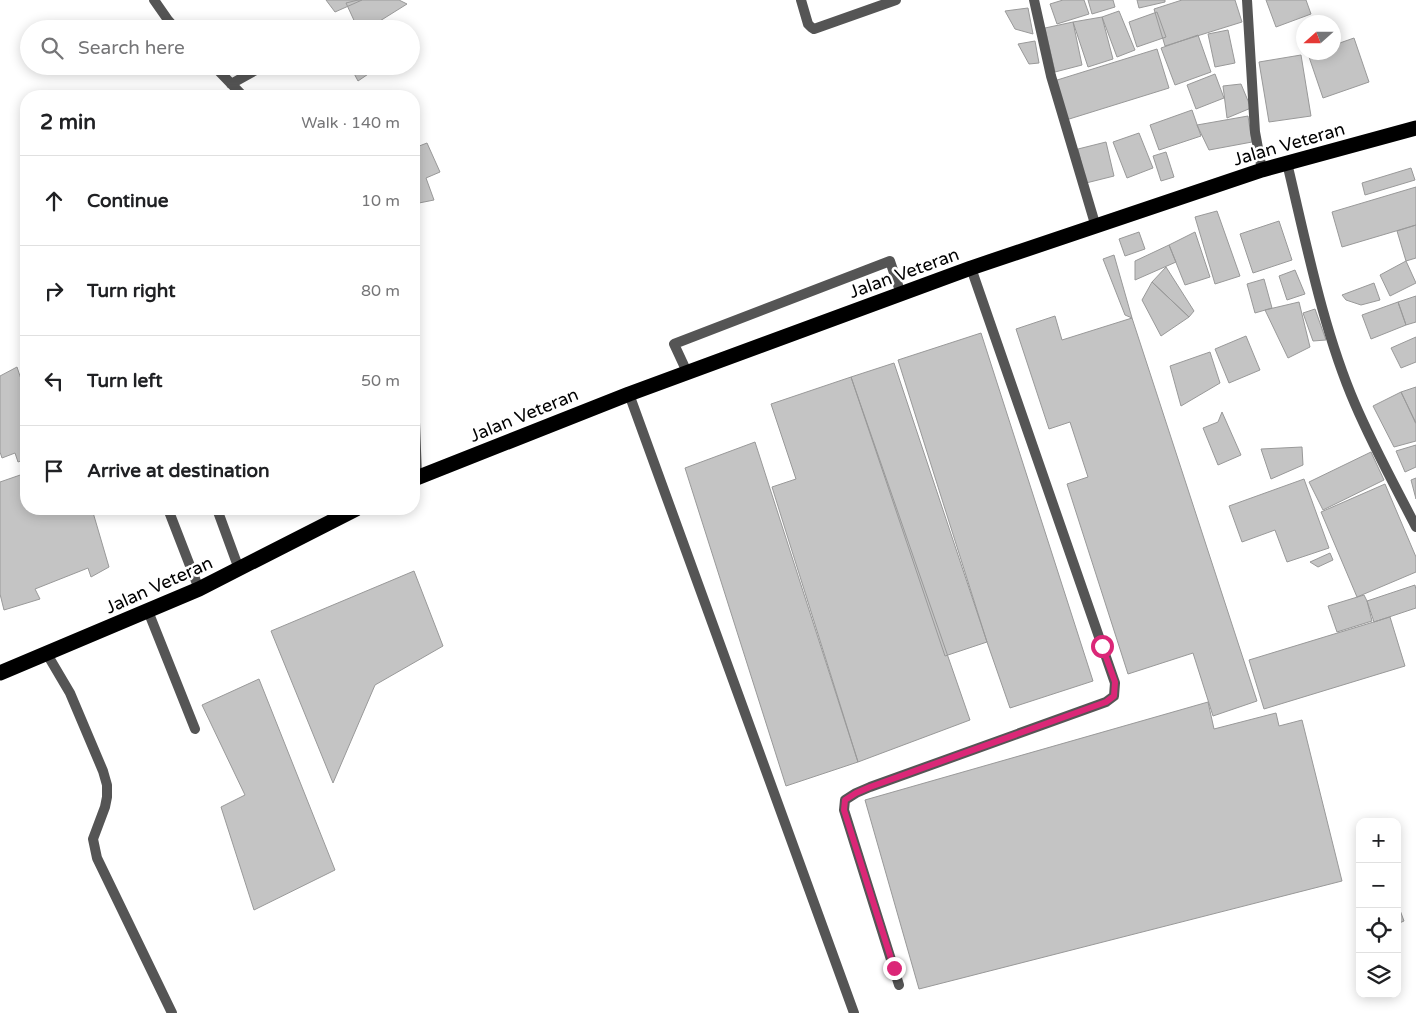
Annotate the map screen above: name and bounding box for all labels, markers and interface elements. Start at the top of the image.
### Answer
north arrow [1296,15,1341,60]
search box [20,20,420,75]
icon: search [38,34,66,62]
text: Search here [78,37,185,59]
text: 2 min [40,110,96,135]
text: Walk · 140 m [301,113,400,133]
street label: Jalan Veteran [1231,118,1347,170]
icon: ahead [40,187,68,215]
text: Continue [87,190,169,212]
text: 10 m [361,191,400,211]
street label: Jalan Veteran [846,243,962,303]
icon: right [40,277,68,305]
text: Turn right [87,280,175,302]
text: 80 m [361,281,400,301]
icon: left [40,367,68,395]
text: Turn left [87,370,163,392]
text: 50 m [361,371,400,391]
street label: Jalan Veteran [466,383,582,447]
icon: arrive [40,457,68,485]
text: Arrive at destination [87,460,270,482]
street label: Jalan Veteran [102,551,216,619]
route start [1091,635,1114,658]
map controls [1356,818,1401,998]
button: + [1356,818,1401,863]
button: − [1356,863,1401,908]
button: locate [1356,908,1401,953]
button: layers [1356,953,1401,998]
route end [883,957,906,980]

